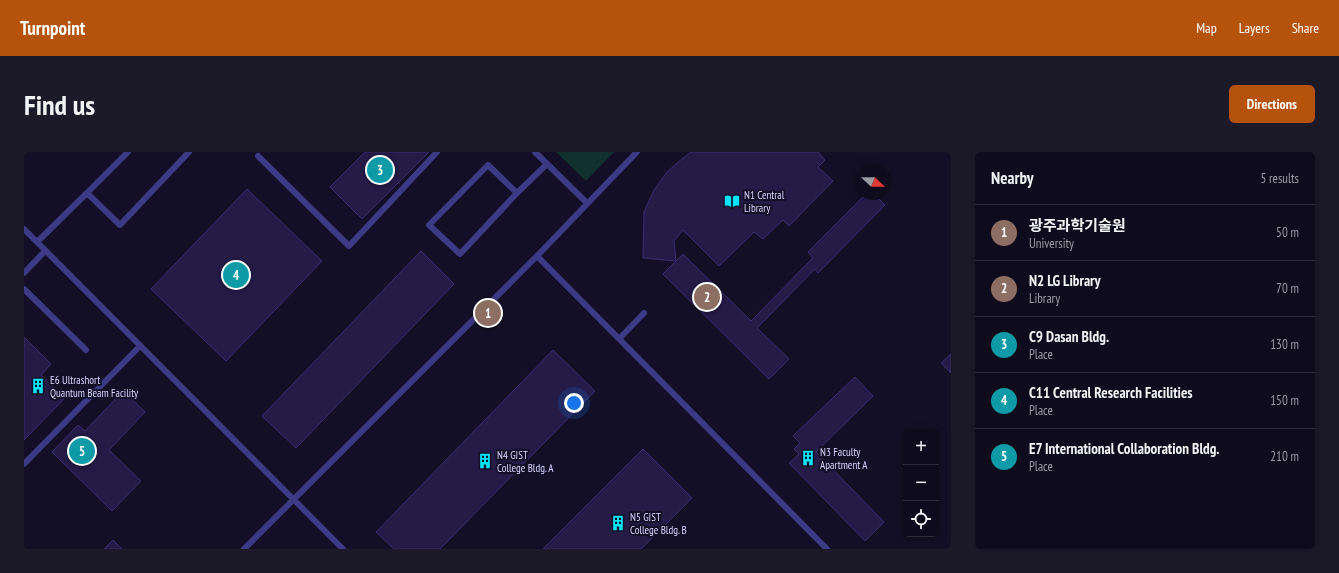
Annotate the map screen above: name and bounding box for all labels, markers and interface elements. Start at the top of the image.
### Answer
text: Turnpoint [20,16,85,40]
text: Map [1196,19,1217,37]
text: Layers [1239,19,1270,37]
text: Share [1292,19,1319,37]
button: Directions [1229,85,1315,123]
text: Find us [24,86,95,123]
pin: 3 [367,155,393,185]
north arrow [855,164,891,200]
text: Nearby [991,167,1034,189]
text: 5 results [1260,170,1299,187]
place label: N1 Central Library [744,188,785,215]
library icon: N1 Central Library [723,192,741,210]
text: 광주과학기술원 [1029,216,1126,235]
text: 1 [1001,224,1007,241]
text: 50 m [1276,224,1299,241]
text: University [1029,235,1074,252]
pin: 4 [223,260,249,290]
text: N2 LG Library [1029,271,1100,290]
text: 2 [1001,280,1007,297]
text: 70 m [1276,280,1299,297]
pin: 2 [694,282,720,312]
text: Library [1029,290,1060,307]
pin: 1 [475,298,501,328]
text: C9 Dasan Bldg. [1029,327,1109,346]
text: 3 [1001,336,1007,353]
text: 130 m [1270,336,1299,353]
text: Place [1029,346,1053,363]
place label: E6 Ultrashort Quantum Beam Facility [50,373,139,400]
building icon: E6 Ultrashort Quantum Beam Facility [29,377,47,395]
text: C11 Central Research Facilities [1029,383,1193,402]
text: 4 [1001,392,1007,409]
text: 150 m [1270,392,1299,409]
your location [564,393,584,413]
text: Place [1029,402,1053,419]
map controls [903,429,939,537]
button: + [903,429,939,465]
pin: 5 [69,436,95,466]
text: E7 International Collaboration Bldg. [1029,439,1220,458]
place label: N3 Faculty Apartment A [820,445,868,472]
place label: N4 GIST College Bldg. A [497,448,554,475]
text: 5 [1001,448,1007,465]
text: 210 m [1270,448,1299,465]
building icon: N3 Faculty Apartment A [799,449,817,467]
building icon: N4 GIST College Bldg. A [476,452,494,470]
text: Place [1029,458,1053,475]
button: − [903,465,939,501]
button: locate [903,501,939,537]
place label: N5 GIST College Bldg. B [630,510,687,537]
building icon: N5 GIST College Bldg. B [609,514,627,532]

